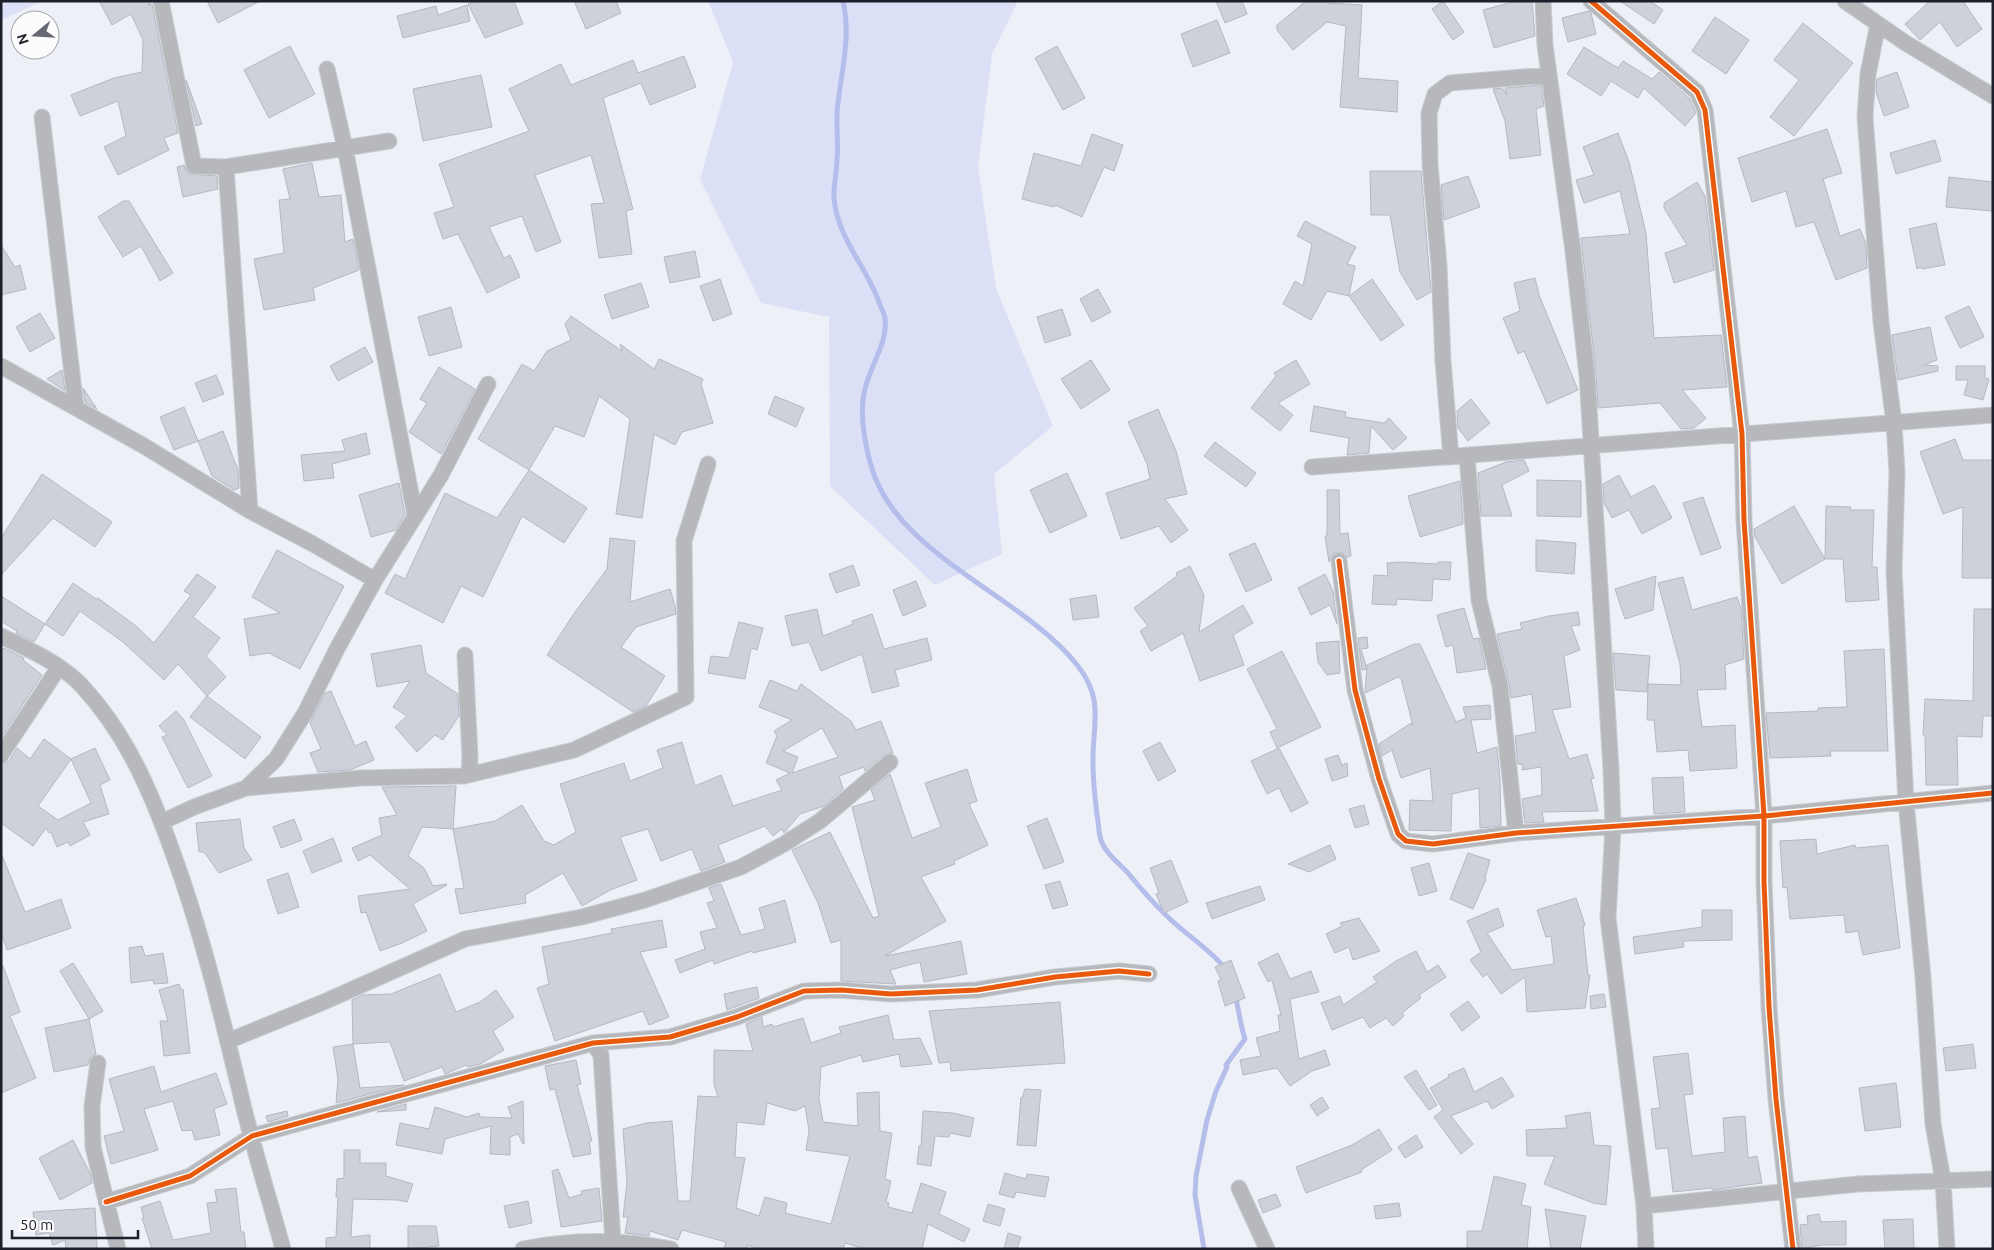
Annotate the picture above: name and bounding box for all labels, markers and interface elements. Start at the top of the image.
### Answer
north arrow [10,10,60,60]
text: N [13,32,32,46]
scale bar [12,1208,139,1240]
text: 50 m [20,1216,53,1233]

